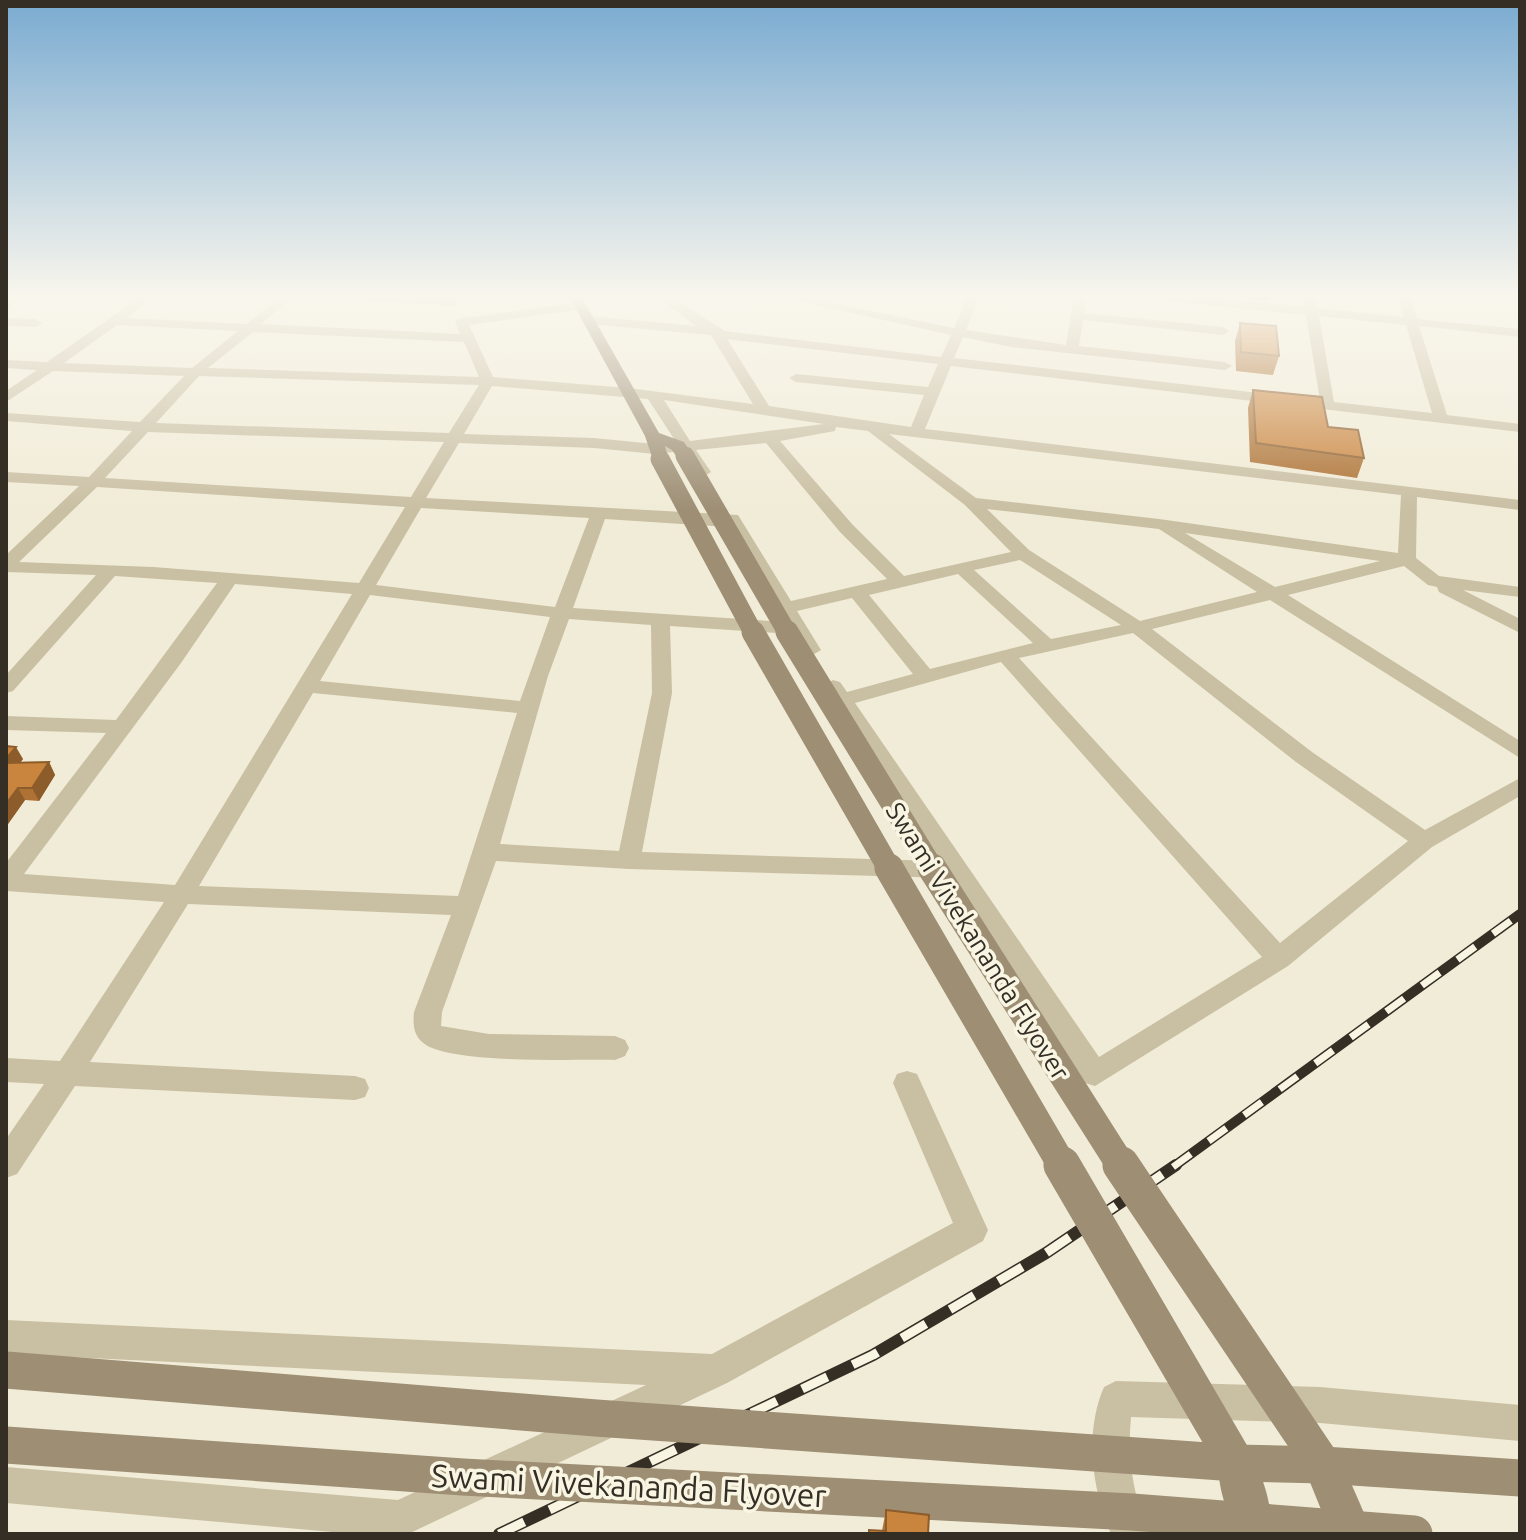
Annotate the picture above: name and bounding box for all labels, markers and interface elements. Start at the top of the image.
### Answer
street label: Swami Vivekananda Flyover [881,797,1076,1085]
street label: Swami Vivekananda Flyover [431,1457,827,1513]

